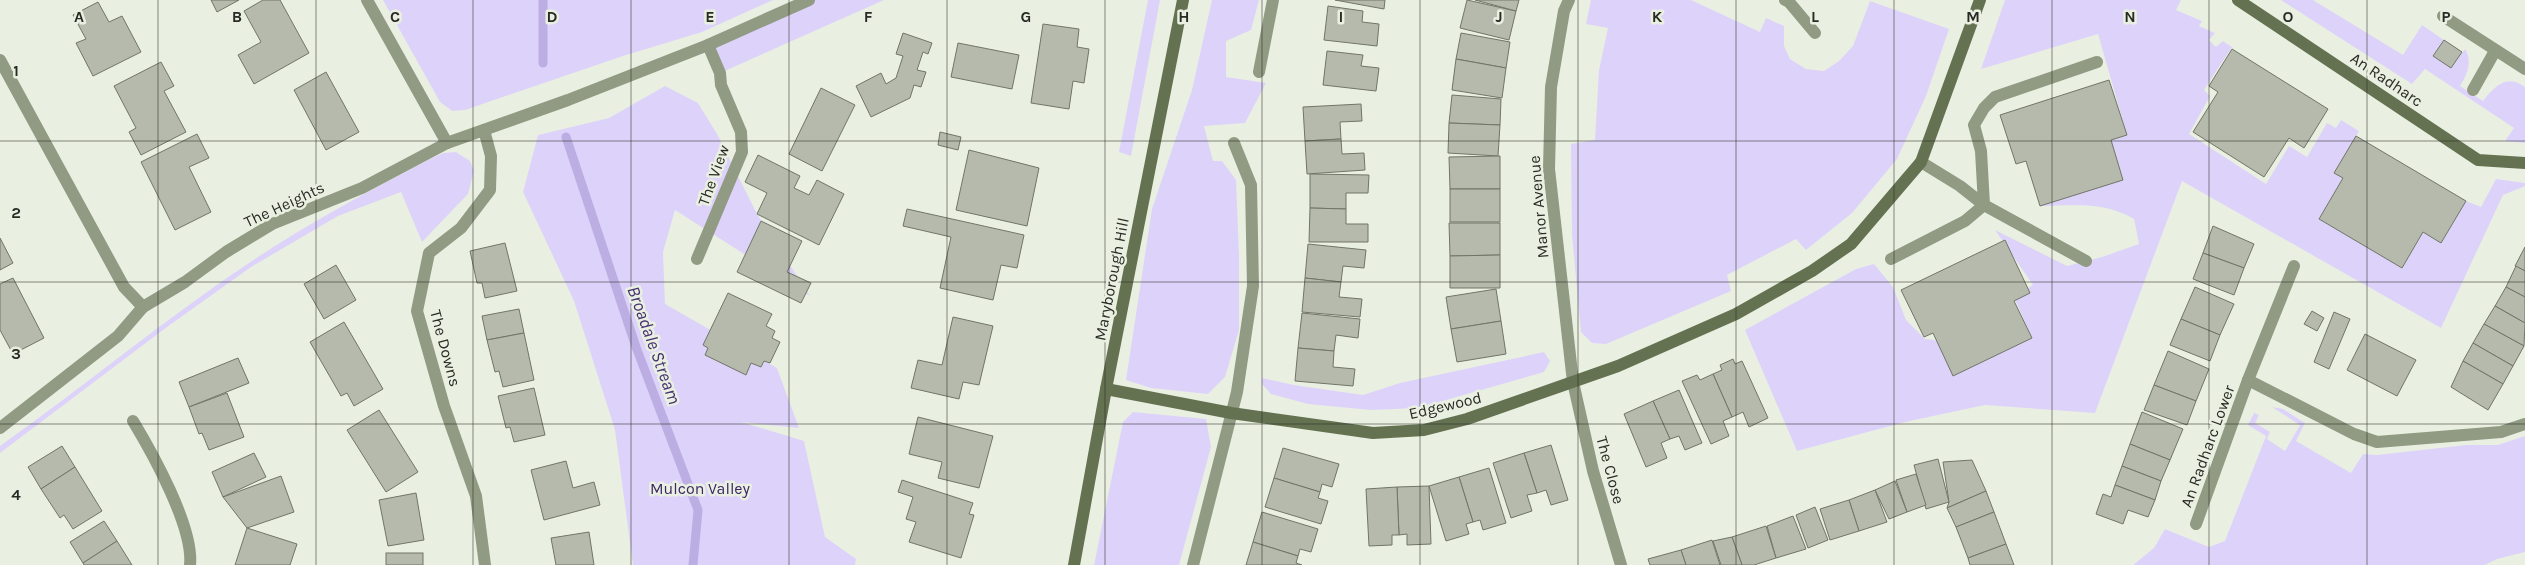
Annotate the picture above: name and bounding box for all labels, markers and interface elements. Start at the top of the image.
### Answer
text: A [74,7,84,26]
text: B [232,7,242,26]
text: C [390,7,400,26]
text: D [547,7,558,26]
text: E [705,7,715,26]
text: F [864,7,873,26]
text: G [1021,7,1031,26]
text: H [1178,7,1190,26]
text: I [1339,7,1343,26]
text: J [1495,7,1503,26]
text: K [1652,7,1663,26]
text: L [1811,7,1819,26]
text: M [1966,7,1980,26]
text: N [2124,7,2136,26]
text: O [2283,7,2294,26]
text: P [2441,7,2451,26]
street label: An Radharc [2347,48,2427,111]
text: 1 [13,61,19,80]
street label: The View [694,142,733,208]
street label: Manor Avenue [1525,155,1552,259]
street label: The Heights [241,178,327,231]
text: 2 [11,203,21,222]
street label: Maryborough Hill [1090,216,1133,342]
water label: Broadale Stream [622,283,686,407]
street label: The Downs [426,308,465,389]
text: 3 [11,344,21,363]
street label: An Radharc Lower [2177,382,2239,510]
street label: Edgewood [1407,388,1483,423]
street label: The Close [1592,434,1629,506]
park label: Mulcon Valley [650,479,751,498]
text: 4 [11,485,21,504]

